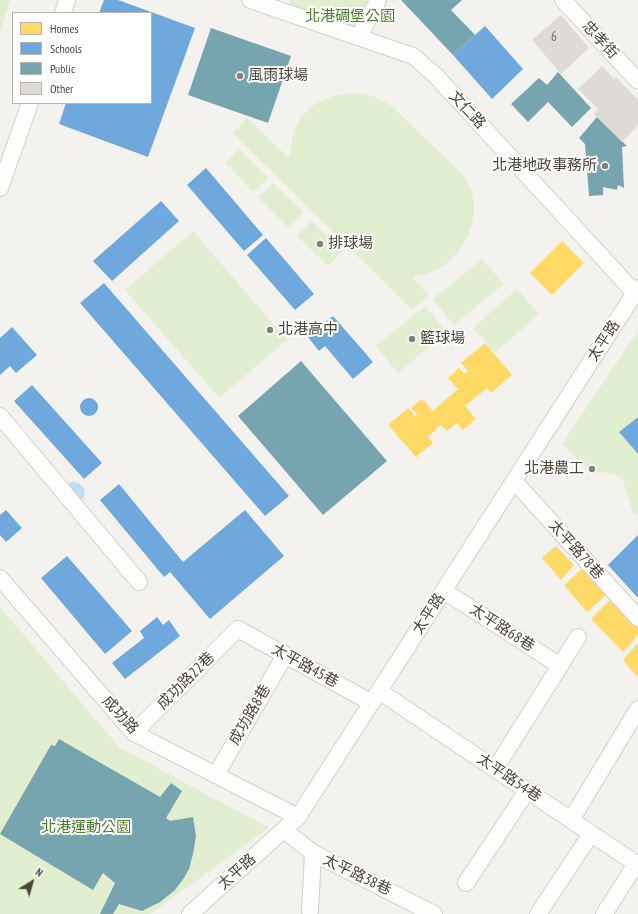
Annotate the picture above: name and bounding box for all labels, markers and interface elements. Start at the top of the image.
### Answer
park label: 北港碉堡公園 [305,8,395,26]
legend [12,12,152,104]
street label: 忠孝街 [578,17,622,63]
text: Homes [50,21,78,36]
house number: 6 [551,29,557,45]
text: Schools [50,41,82,56]
text: Public [50,61,75,76]
place label: 風雨球場 [248,67,308,85]
marker: 風雨球場 [235,71,245,81]
text: Other [50,81,73,96]
street label: 文仁路 [445,87,489,133]
place label: 北港地政事務所 [492,157,597,175]
marker: 北港地政事務所 [600,161,610,171]
place label: 排球場 [328,235,373,253]
marker: 排球場 [315,239,325,249]
street label: 太平路 [584,317,624,365]
place label: 北港高中 [278,321,338,339]
marker: 北港高中 [265,325,275,335]
place label: 籃球場 [420,330,465,348]
marker: 籃球場 [407,334,417,344]
place label: 北港農工 [524,460,584,478]
marker: 北港農工 [587,464,597,474]
street label: 太平路78巷 [545,517,607,583]
street label: 太平路 [409,590,449,638]
street label: 太平路68巷 [466,600,538,656]
street label: 太平路45巷 [268,640,342,692]
street label: 成功路22巷 [154,649,218,713]
street label: 成功路8巷 [226,682,274,748]
street label: 成功路 [98,692,142,738]
street label: 太平路54巷 [474,750,544,806]
park label: 北港運動公園 [41,819,131,837]
street label: 太平路 [214,850,260,894]
street label: 太平路38巷 [320,851,394,899]
north arrow [12,862,52,902]
text: N [33,865,46,880]

